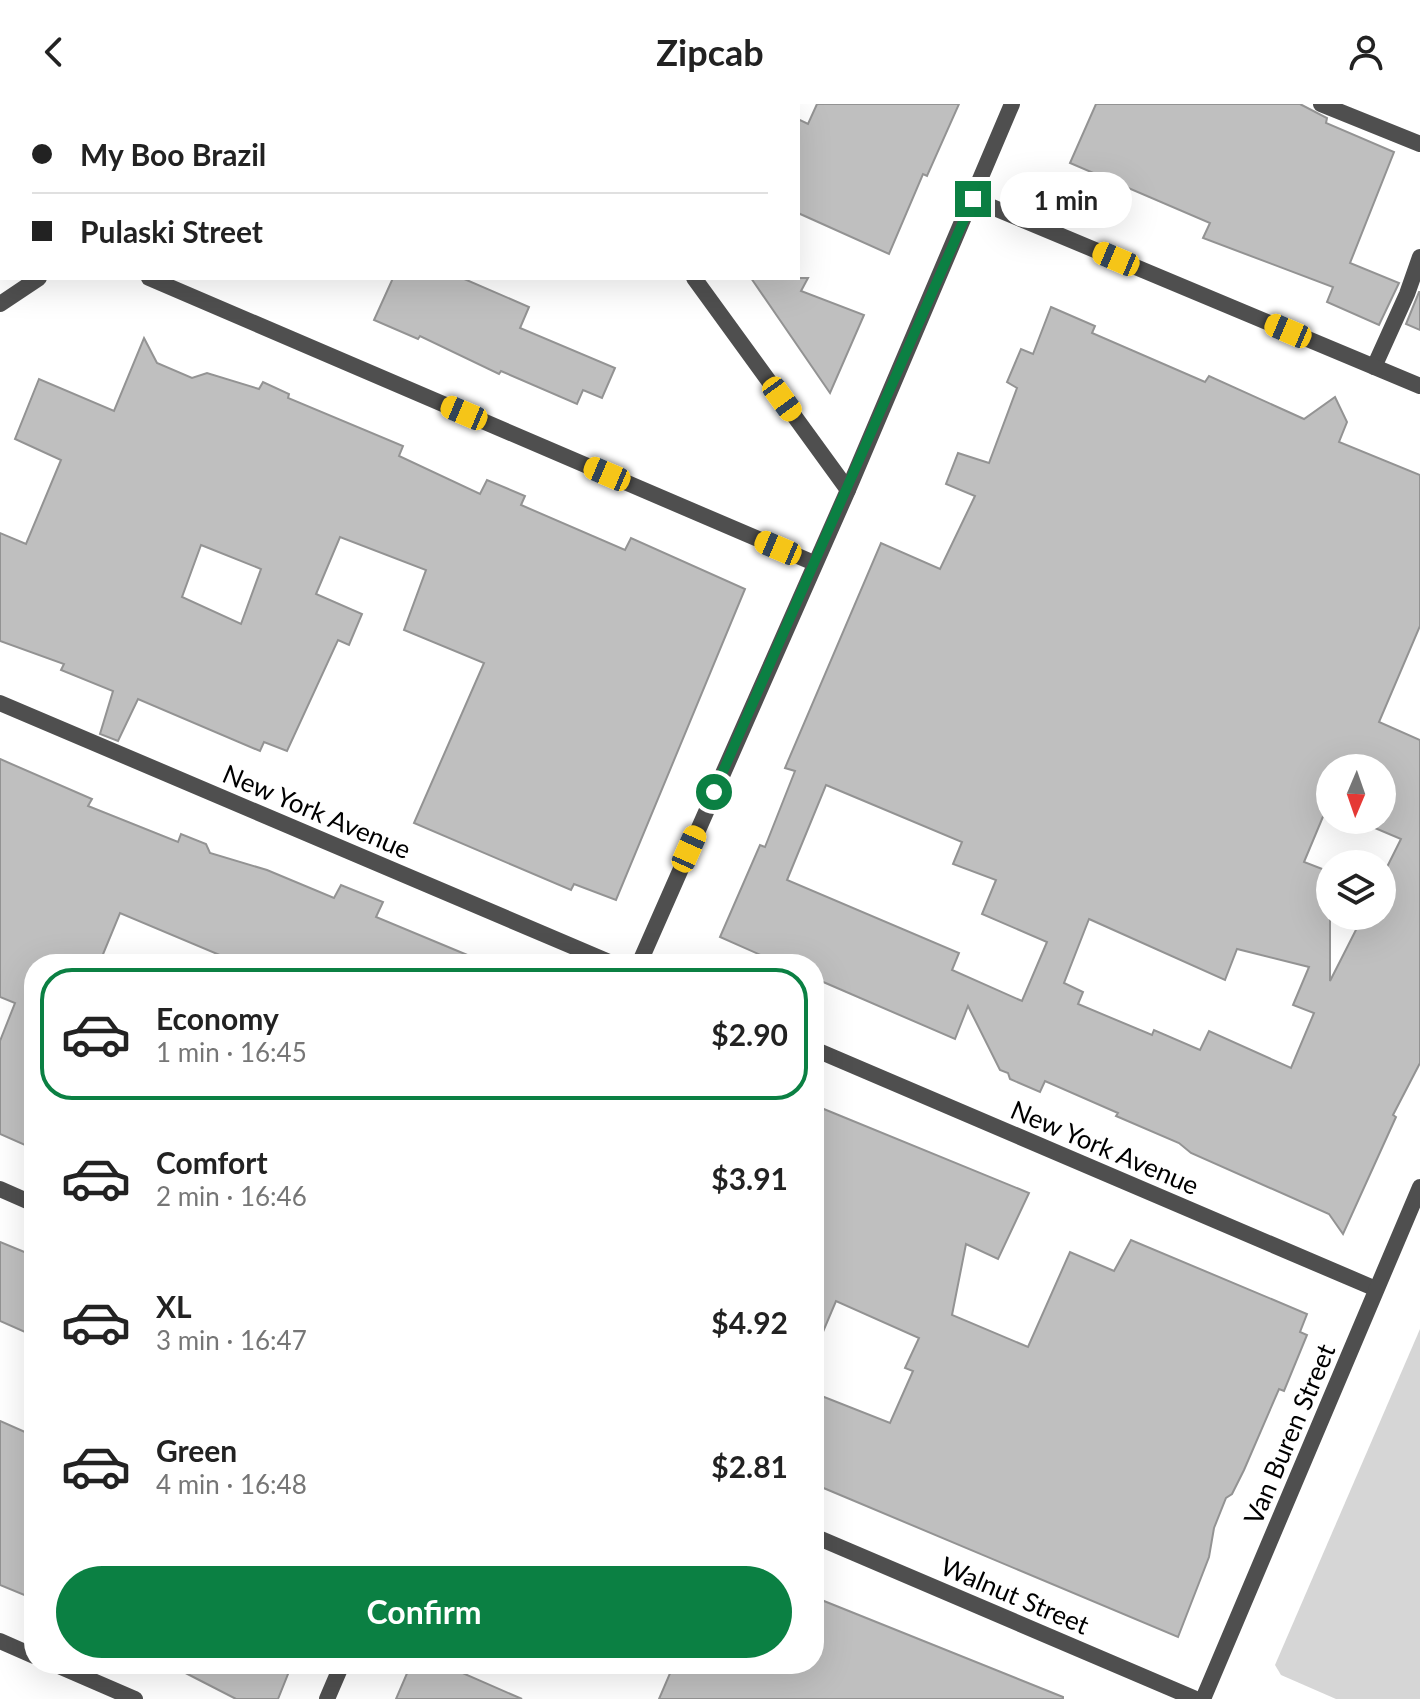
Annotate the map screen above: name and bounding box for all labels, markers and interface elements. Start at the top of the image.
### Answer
icon: back [32,30,76,74]
text: Zipcab [656,30,764,74]
icon: person [1344,30,1388,74]
text: My Boo Brazil [80,136,266,172]
callout: 1 min [1001,171,1133,227]
route end [955,181,991,217]
text: 1 min [1034,184,1098,216]
text: Pulaski Street [80,213,263,249]
car [1089,239,1143,279]
car [1261,311,1315,351]
car [758,373,806,425]
car [437,393,491,433]
car [580,454,634,494]
car [751,528,805,568]
north arrow [1316,754,1396,834]
map controls [1316,754,1396,930]
street label: New York Avenue [218,757,416,865]
route start [696,774,732,810]
car [668,822,710,876]
button: layers [1316,850,1396,930]
icon: car [60,998,132,1070]
text: Economy [156,1000,279,1036]
text: $2.90 [711,1016,788,1052]
text: 1 min · 16:45 [156,1036,307,1068]
street label: New York Avenue [1006,1093,1204,1201]
icon: car [60,1142,132,1214]
text: Comfort [156,1144,268,1180]
text: $3.91 [711,1160,788,1196]
text: 2 min · 16:46 [156,1180,307,1212]
icon: car [60,1286,132,1358]
text: XL [156,1288,192,1324]
text: $4.92 [711,1304,788,1340]
text: 3 min · 16:47 [156,1324,307,1356]
street label: Van Buren Street [1237,1338,1342,1529]
icon: car [60,1430,132,1502]
text: Green [156,1432,237,1468]
text: $2.81 [711,1448,788,1484]
text: 4 min · 16:48 [156,1468,307,1500]
street label: Walnut Street [936,1549,1095,1641]
button: Confirm [56,1566,792,1658]

